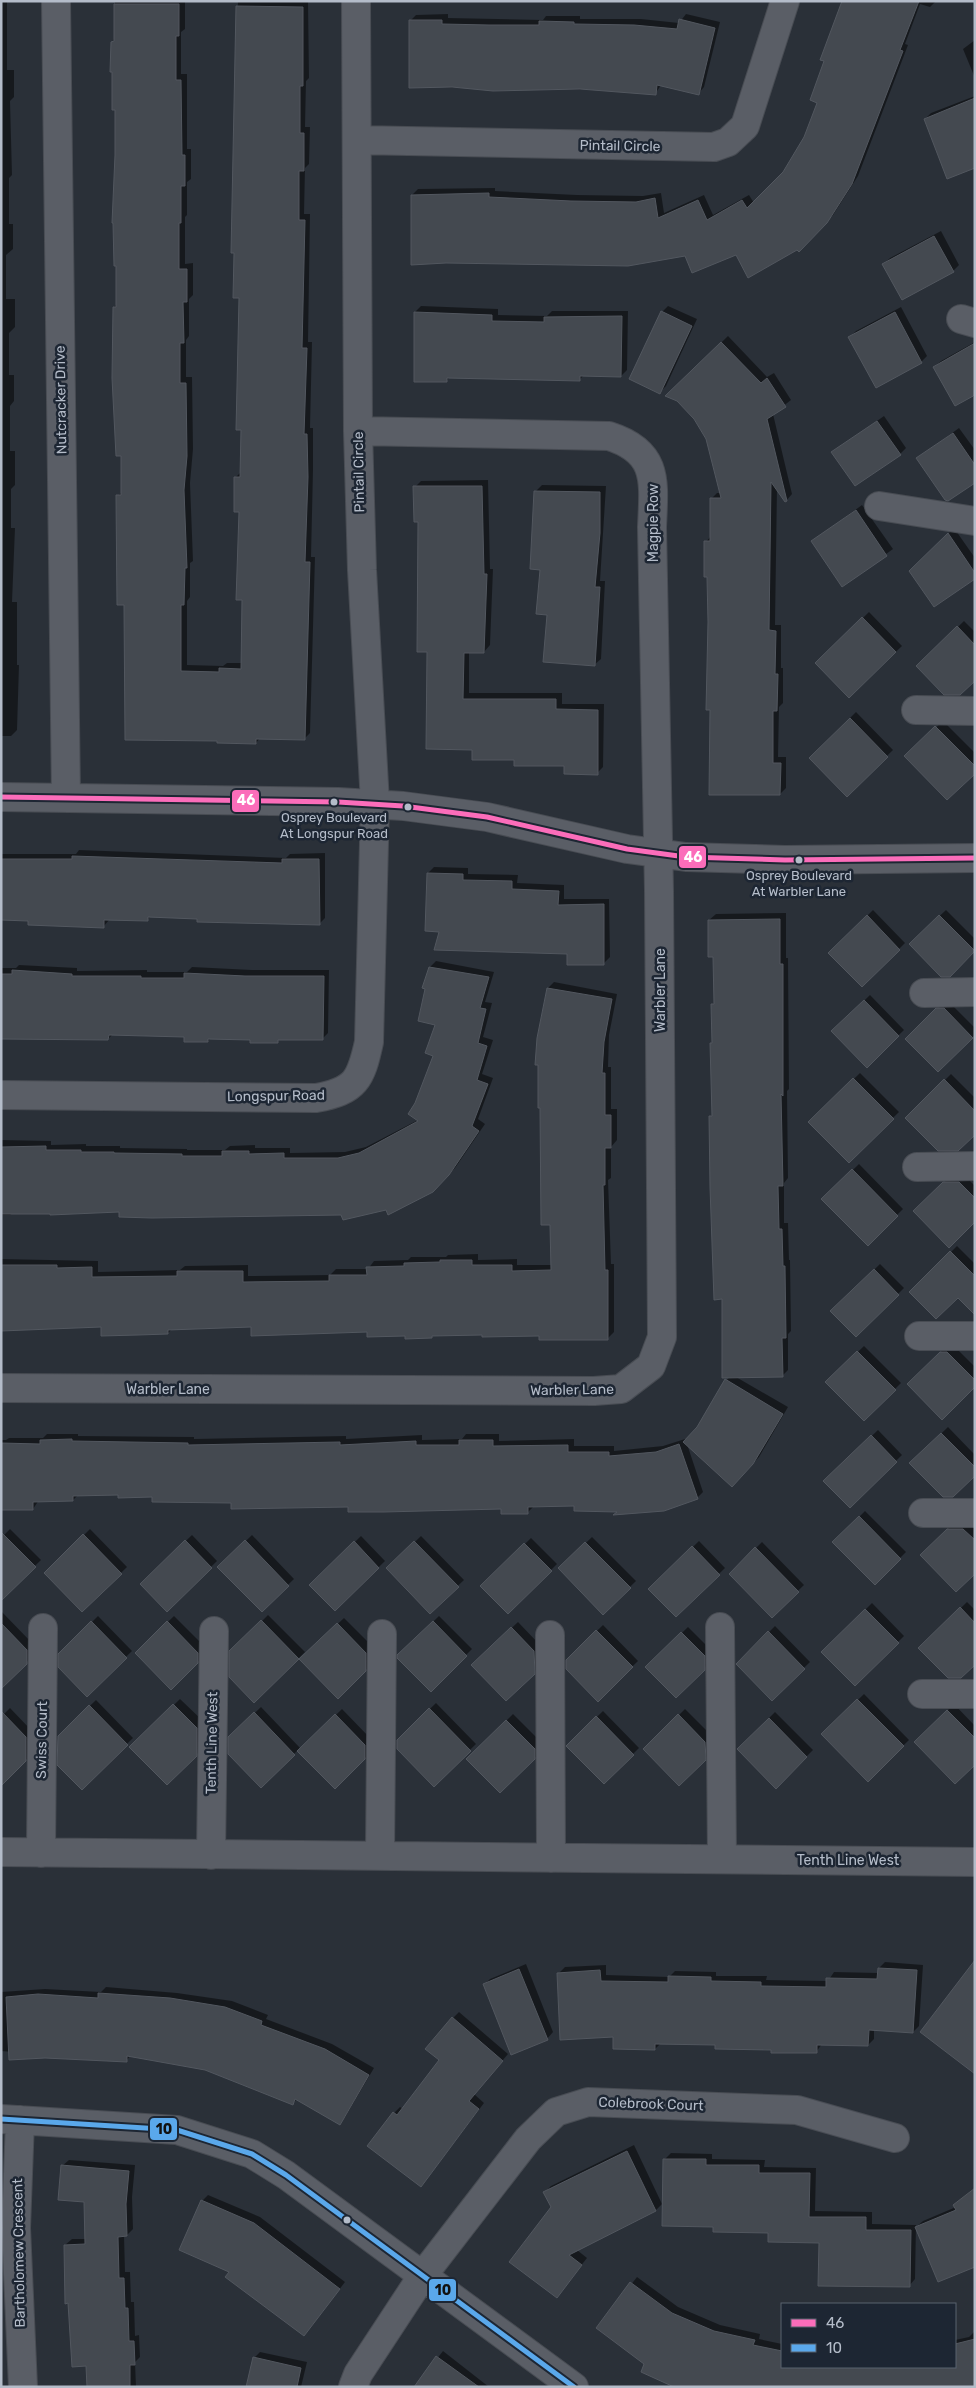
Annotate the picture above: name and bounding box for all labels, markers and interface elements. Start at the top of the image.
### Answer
street label: Pintail Circle [579,137,661,155]
street label: Nutcracker Drive [52,345,70,455]
street label: Pintail Circle [350,431,368,513]
street label: Magpie Row [645,484,662,562]
line badge: 46 [231,789,260,813]
text: 46 [237,792,255,809]
marker: Osprey Boulevard At Longspur Road [329,797,339,807]
unlabelled marker [403,802,413,812]
place label: Osprey Boulevard At Longspur Road [280,810,388,842]
line badge: 46 [678,845,707,869]
text: 46 [684,849,702,866]
marker: Osprey Boulevard At Warbler Lane [794,855,804,865]
place label: Osprey Boulevard At Warbler Lane [746,868,852,899]
street label: Warbler Lane [652,948,669,1032]
street label: Longspur Road [227,1087,325,1105]
street label: Warbler Lane [126,1381,210,1398]
street label: Warbler Lane [530,1381,614,1399]
street label: Tenth Line West [203,1691,221,1794]
street label: Swiss Court [33,1701,51,1779]
street label: Tenth Line West [797,1852,900,1869]
street label: Colebrook Court [598,2094,704,2114]
line badge: 10 [149,2117,178,2141]
text: 10 [156,2121,172,2138]
street label: Bartholomew Crescent [9,2178,29,2328]
unlabelled marker [342,2215,352,2225]
line badge: 10 [428,2278,457,2302]
text: 10 [435,2282,451,2299]
legend [781,2303,956,2368]
text: 46 [826,2314,844,2332]
text: 10 [826,2339,842,2357]

